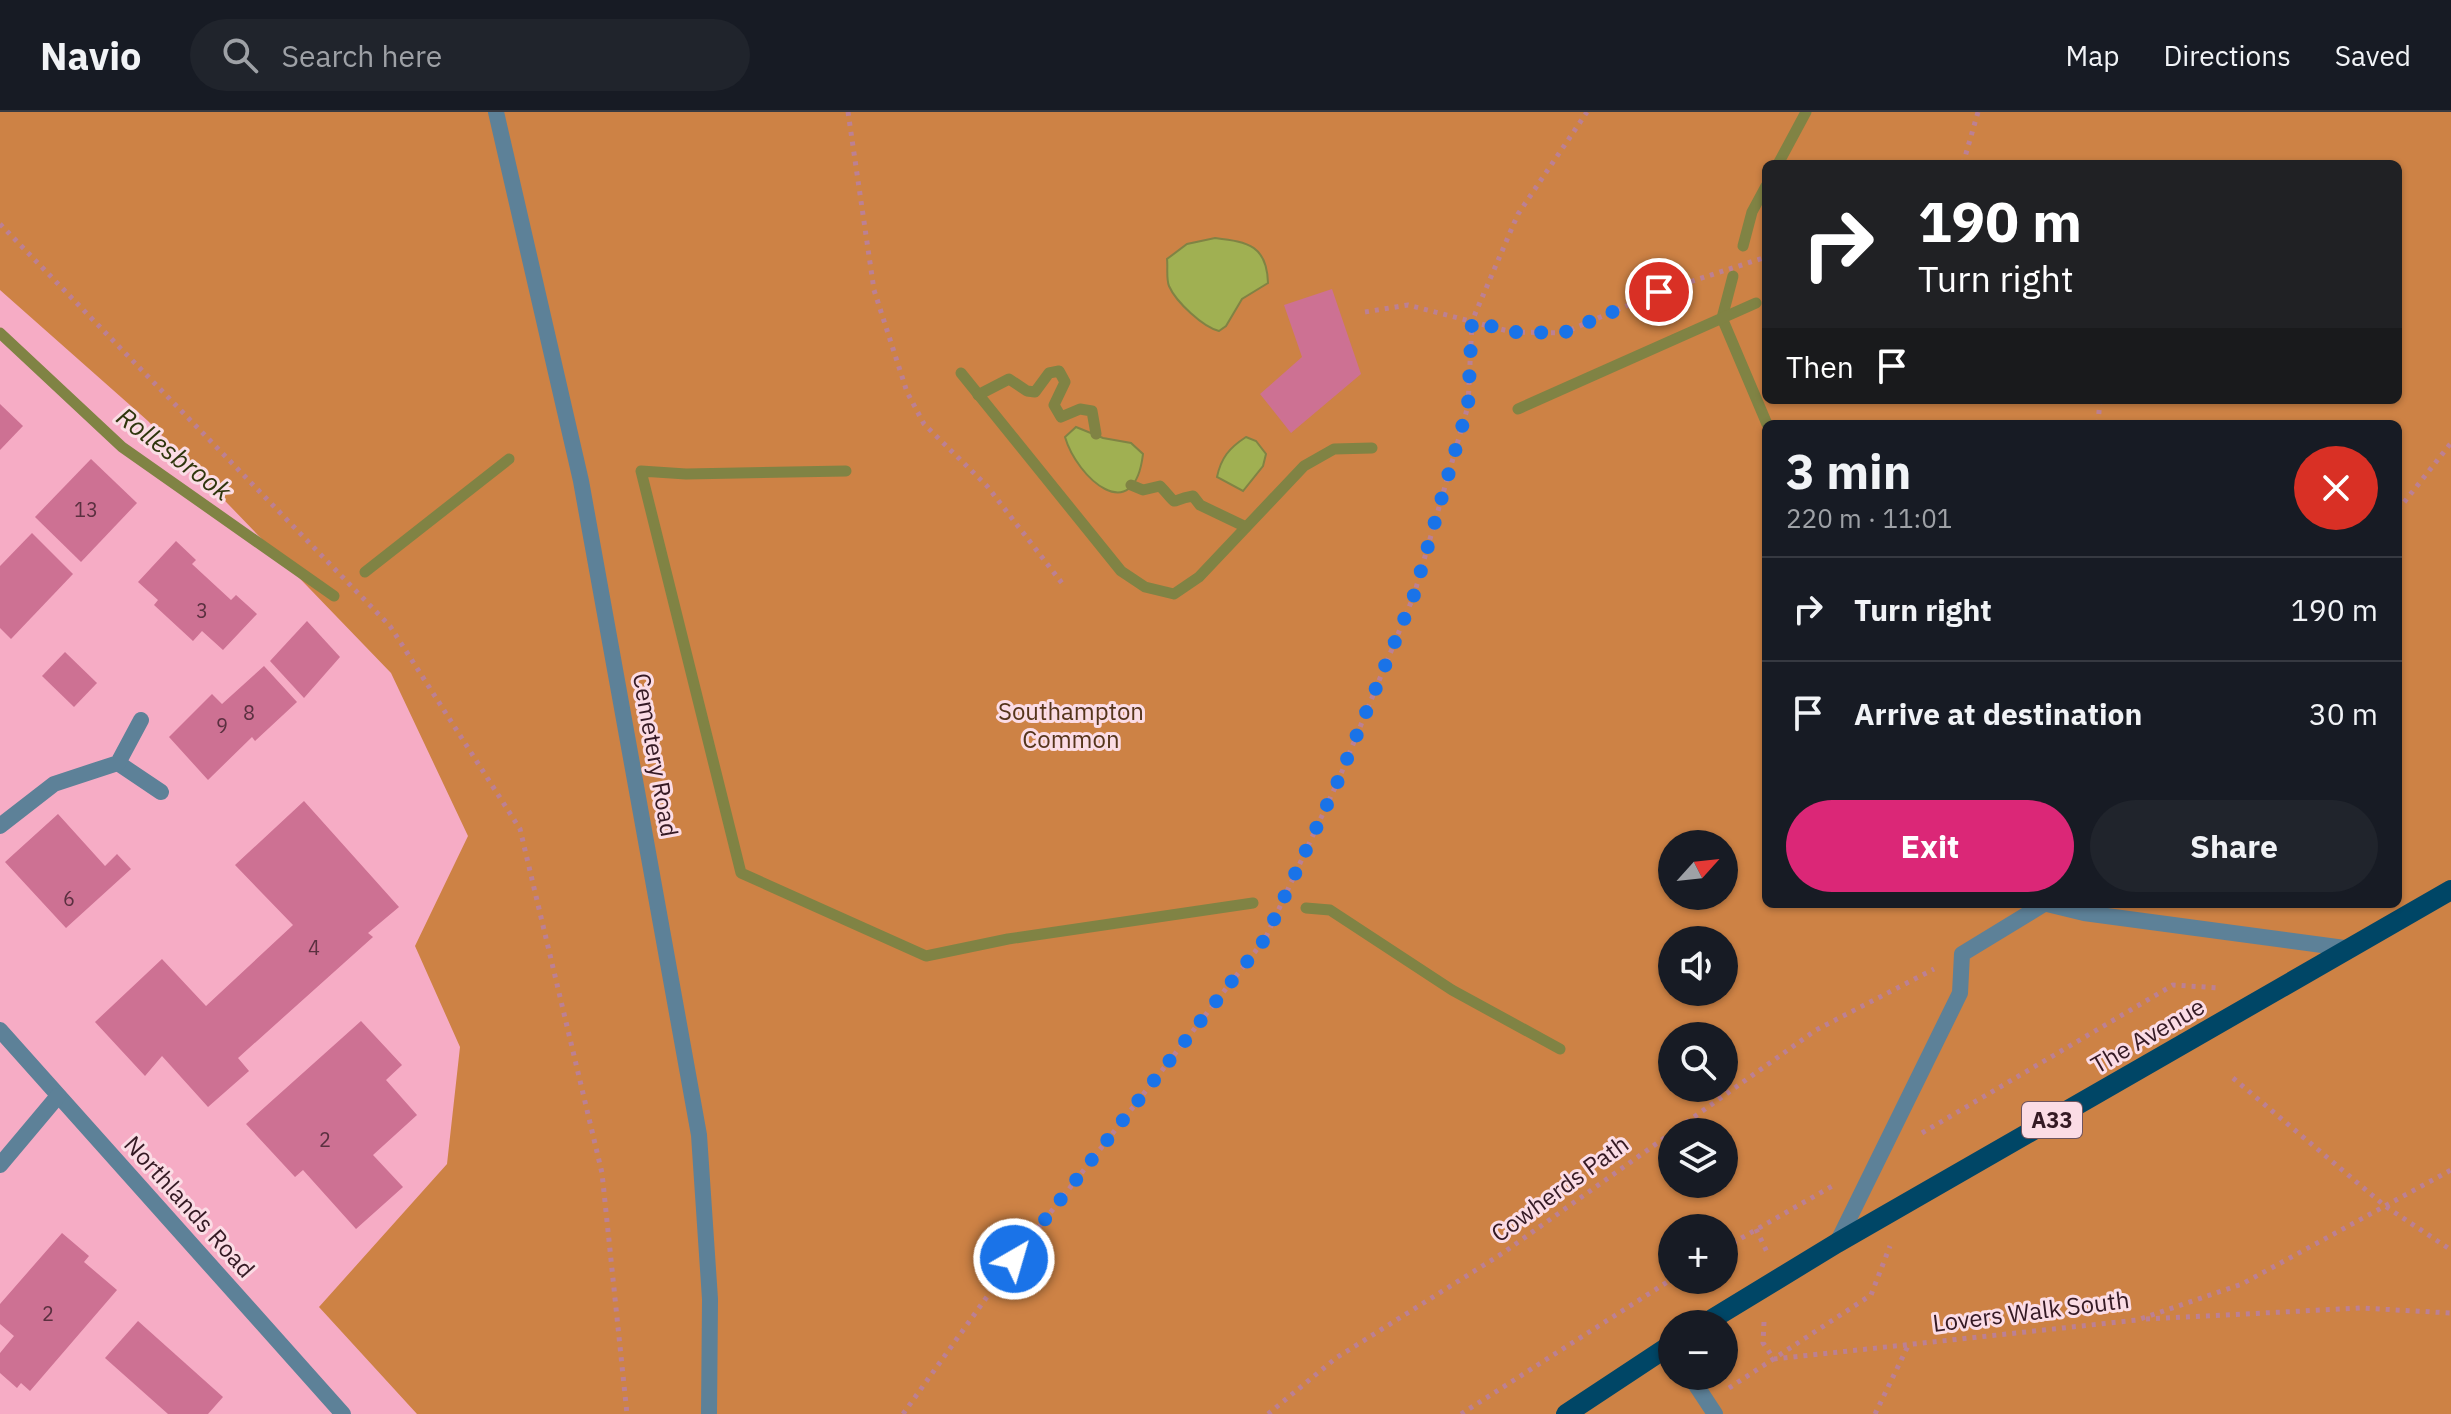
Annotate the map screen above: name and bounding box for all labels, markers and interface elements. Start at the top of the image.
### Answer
search box [190,19,750,91]
text: Navio [40,31,142,80]
icon: search [218,33,262,77]
text: Search here [282,36,442,75]
text: Map [2065,37,2119,74]
text: Directions [2163,37,2291,74]
text: Saved [2335,37,2411,74]
text: 190 m [1918,185,2082,257]
icon: right [1786,192,1890,296]
text: Turn right [1918,255,2074,302]
pin [1625,258,1693,326]
icon: arrive [1637,270,1681,314]
icon: arrive [1870,344,1914,388]
text: Then [1786,347,1854,386]
water label: Rollesbrook [110,399,239,508]
text: 3 min [1786,440,1911,502]
button: close [2294,446,2378,530]
house number: 13 [74,496,98,523]
text: 220 m · 11:01 [1786,501,1952,535]
icon: right [1786,587,1830,631]
text: Turn right [1854,590,1992,629]
text: 190 m [2291,590,2378,629]
house number: 3 [196,597,208,624]
street label: Cemetery Road [626,671,686,839]
icon: arrive [1786,691,1830,735]
text: Arrive at destination [1854,694,2142,733]
text: 30 m [2309,694,2378,733]
park label: Southampton Common [998,695,1144,755]
house number: 8 [243,699,255,726]
house number: 9 [216,712,228,739]
button: Exit [1786,800,2074,892]
button: Share [2090,800,2378,892]
north arrow [1658,830,1738,910]
map controls [1658,830,1738,1390]
house number: 6 [63,885,75,912]
button: sound [1658,926,1738,1006]
house number: 4 [308,934,320,961]
street label: The Avenue [2085,990,2210,1081]
button: search [1658,1022,1738,1102]
road number: A33 [2022,1102,2082,1138]
button: layers [1658,1118,1738,1198]
house number: 2 [319,1126,331,1153]
street label: Cowherds Path [1484,1127,1635,1249]
street label: Northlands Road [117,1128,262,1284]
button: + [1658,1214,1738,1294]
position arrow [972,1217,1056,1301]
street label: Lovers Walk South [1931,1283,2131,1339]
house number: 2 [42,1300,54,1327]
button: − [1658,1310,1738,1390]

